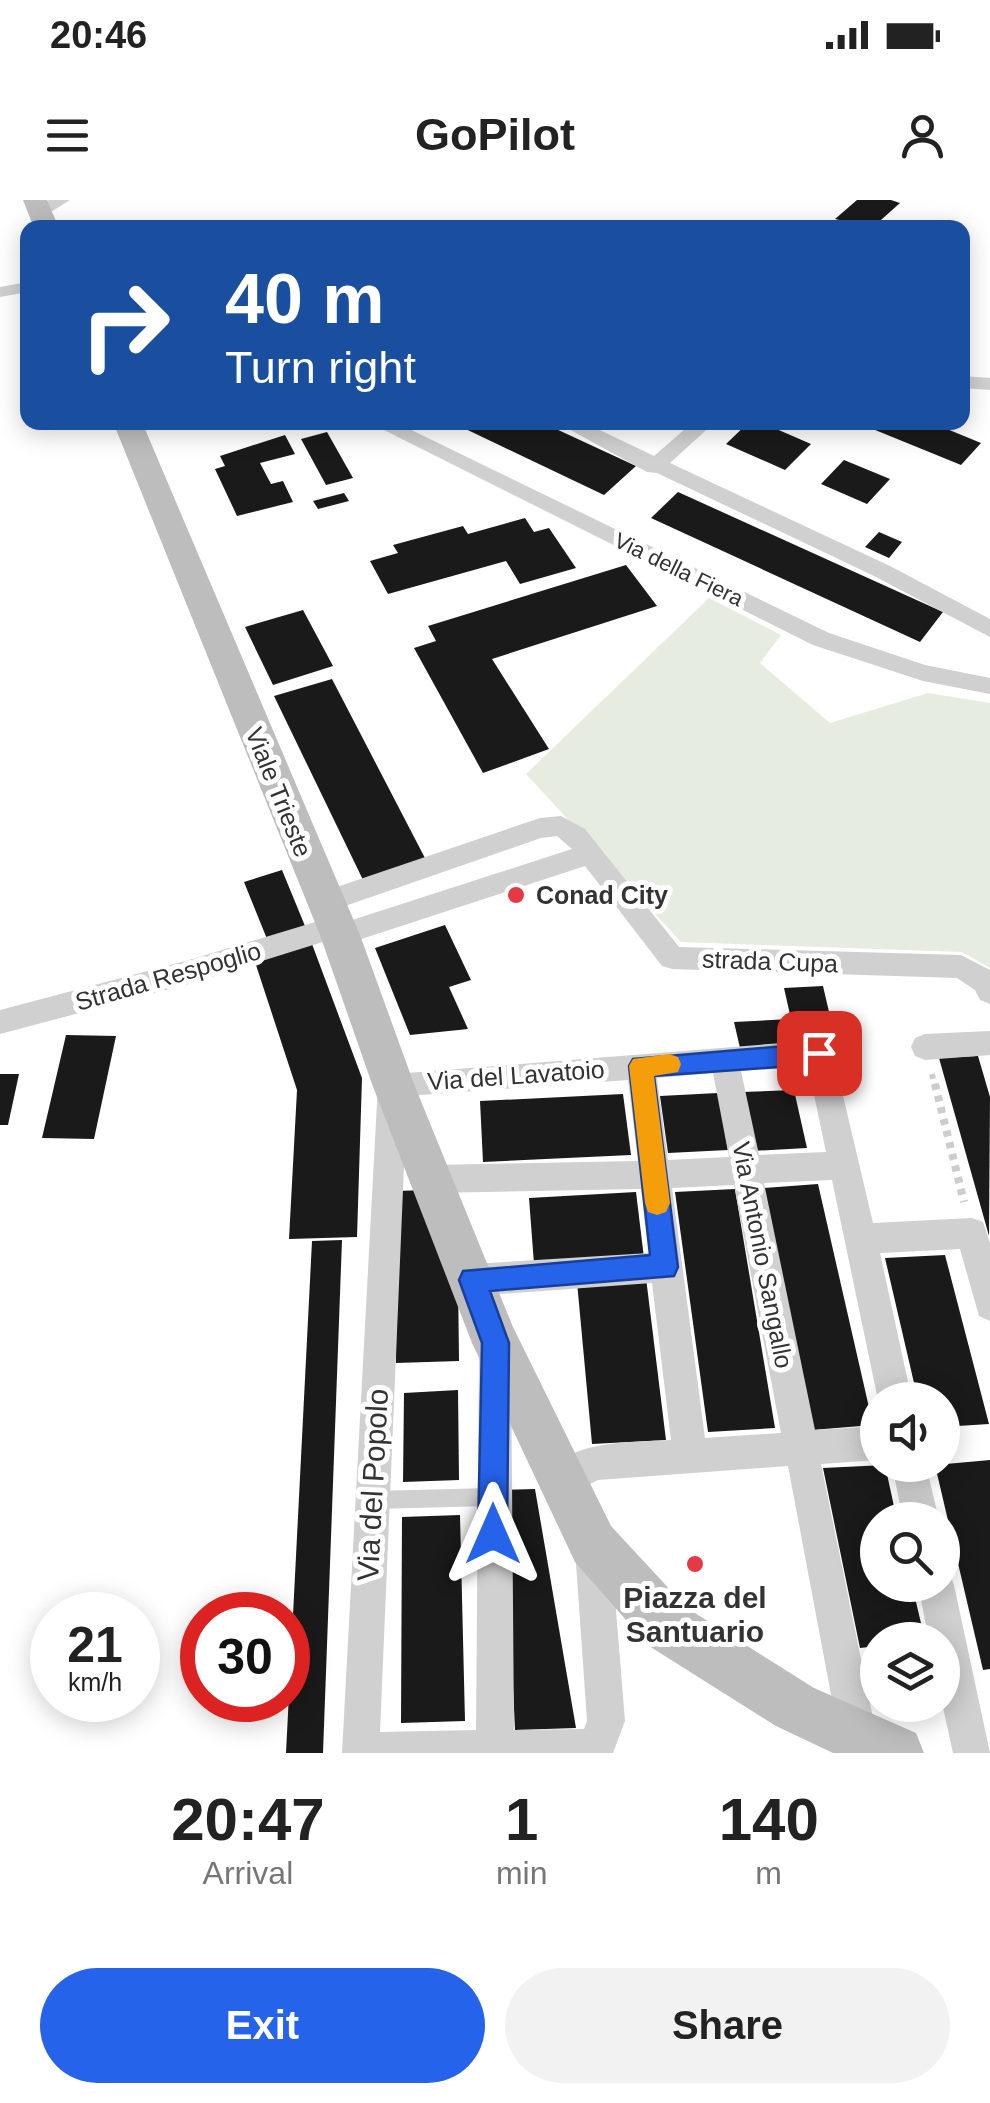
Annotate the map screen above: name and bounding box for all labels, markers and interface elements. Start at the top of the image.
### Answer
text: 20:46 [50,14,147,56]
icon: menu [40,108,95,163]
icon: person [895,108,950,163]
text: GoPilot [415,109,575,160]
icon: right [60,260,190,390]
text: 40 m [225,260,385,338]
text: Turn right [225,342,416,393]
street label: Via della Fiera [610,527,748,612]
street label: Viale Trieste [240,723,318,861]
place label: Conad City [536,881,668,909]
marker: Conad City [505,884,527,906]
street label: Strada Respoglio [72,936,264,1016]
street label: strada Cupa [701,945,839,977]
pin [777,1011,862,1096]
icon: arrive [792,1026,847,1081]
street label: Via del Lavatoio [427,1055,605,1095]
street label: Via Antonio Sangallo [727,1139,799,1371]
map controls [860,1382,960,1722]
button: sound [860,1382,960,1482]
street label: Via del Popolo [351,1388,394,1582]
position arrow [441,1482,545,1586]
button: search [860,1502,960,1602]
marker: Piazza del Santuario [684,1553,706,1575]
place label: Piazza del Santuario [623,1581,767,1648]
speed limit sign: 30 [180,1592,310,1722]
text: 21 [67,1617,123,1673]
button: layers [860,1622,960,1722]
text: km/h [68,1668,122,1696]
text: 20:47 [171,1786,325,1853]
text: 1 [505,1786,538,1853]
text: 140 [719,1786,819,1853]
text: Arrival [203,1855,293,1891]
text: min [496,1855,547,1891]
text: m [755,1855,782,1891]
button: Exit [40,1968,485,2083]
button: Share [505,1968,950,2083]

